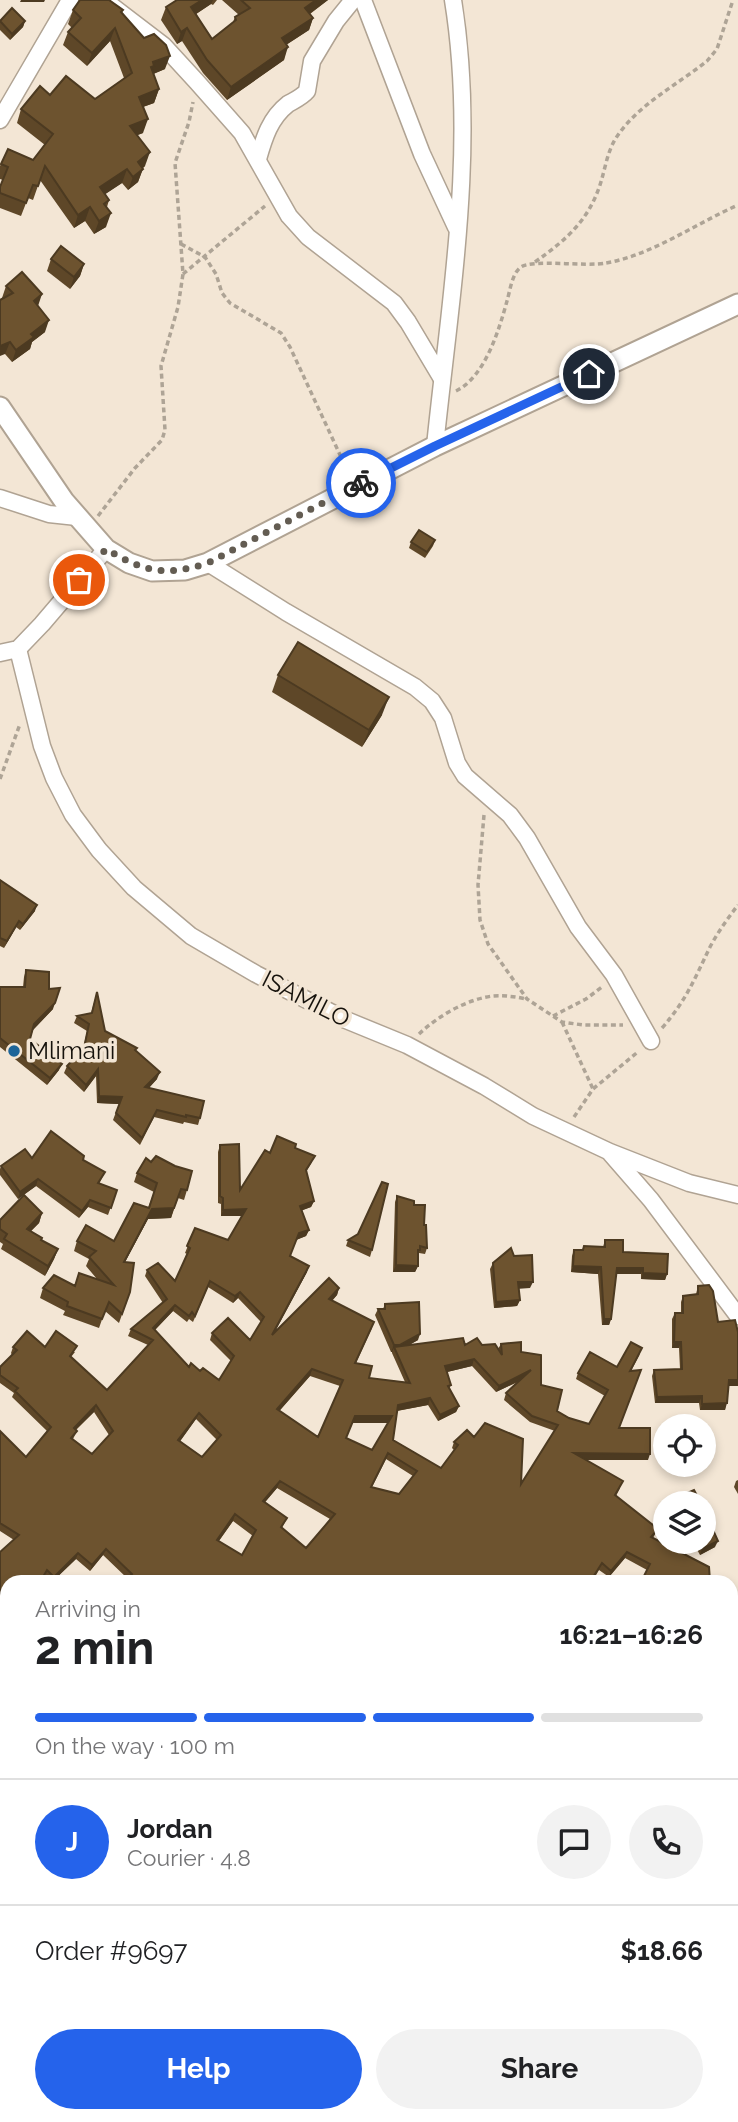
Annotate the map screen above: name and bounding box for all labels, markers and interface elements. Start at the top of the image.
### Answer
pin [559,344,619,404]
icon: home [570,355,608,393]
courier [326,448,396,518]
icon: bike [342,464,380,502]
pin [49,550,109,610]
icon: bag [60,561,98,599]
street label: ISAMILO [257,964,355,1033]
place label: Mlimani [28,1036,115,1065]
marker: Mlimani [6,1043,22,1059]
map controls [653,1414,716,1554]
button: locate [653,1414,716,1477]
button: layers [653,1491,716,1554]
text: Arriving in [35,1595,141,1622]
text: 16:21–16:26 [559,1620,703,1650]
text: 2 min [35,1621,154,1675]
text: On the way · 100 m [35,1732,235,1759]
button: chat [537,1805,611,1879]
button: phone [629,1805,703,1879]
text: Jordan [127,1814,213,1844]
text: J [66,1827,78,1857]
text: Courier · 4.8 [127,1844,251,1871]
text: Order #9697 [35,1936,187,1966]
text: $18.66 [621,1936,703,1966]
button: Help [35,2029,362,2109]
button: Share [376,2029,703,2109]

